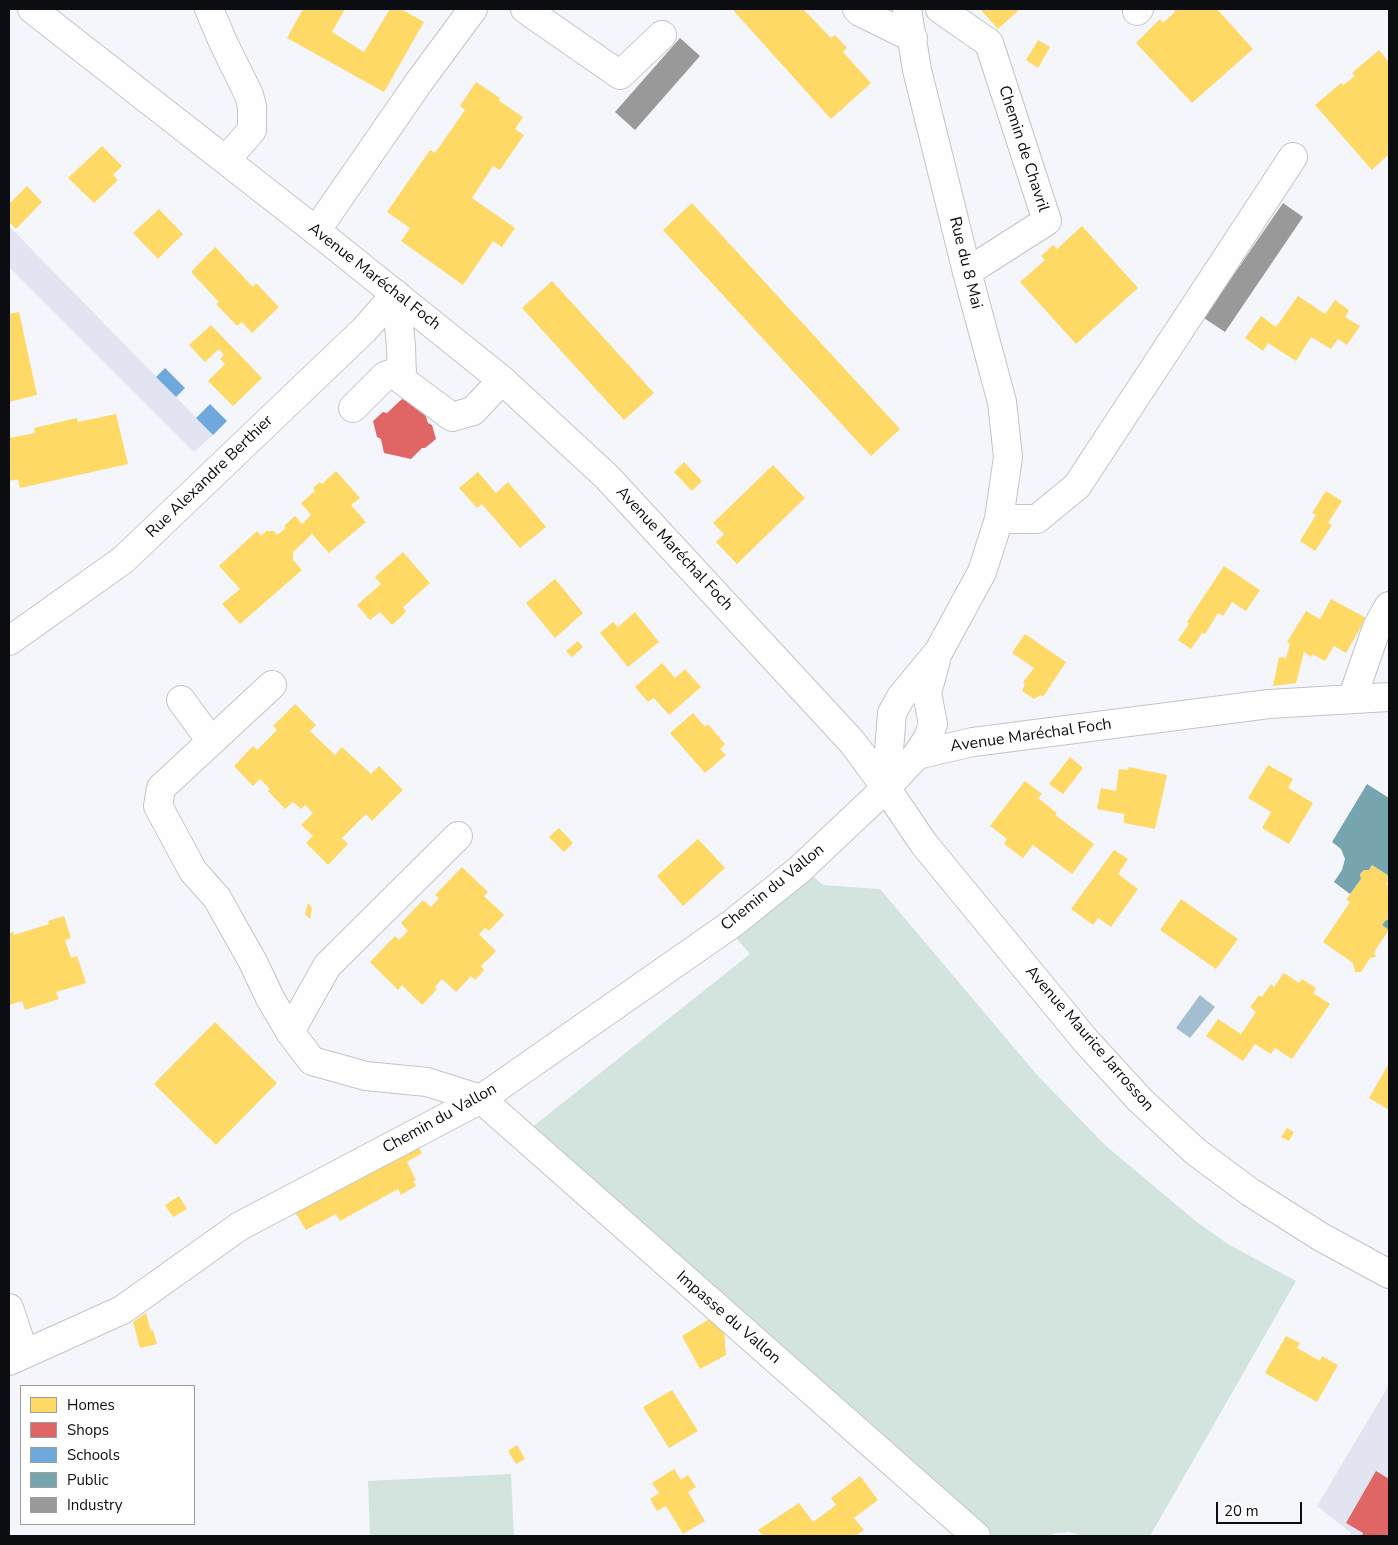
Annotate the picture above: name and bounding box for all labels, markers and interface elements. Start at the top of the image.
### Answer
street label: Chemin de Chavril [994,83,1052,215]
street label: Rue du 8 Mai [944,215,986,311]
street label: Avenue Maréchal Foch [304,219,444,335]
street label: Rue Alexandre Berthier [143,412,277,542]
street label: Avenue Maréchal Foch [612,483,736,615]
street label: Avenue Maréchal Foch [949,715,1113,757]
street label: Chemin du Vallon [717,840,829,936]
street label: Avenue Maurice Jarrosson [1021,962,1157,1116]
street label: Chemin du Vallon [380,1080,500,1158]
street label: Impasse du Vallon [672,1267,784,1369]
legend [20,1385,195,1525]
text: Homes [67,1395,115,1415]
text: Shops [67,1420,109,1440]
text: Schools [67,1445,120,1465]
text: Public [67,1470,108,1490]
scale bar [1218,1492,1304,1524]
text: Industry [67,1495,122,1515]
text: 20 m [1224,1501,1259,1521]

